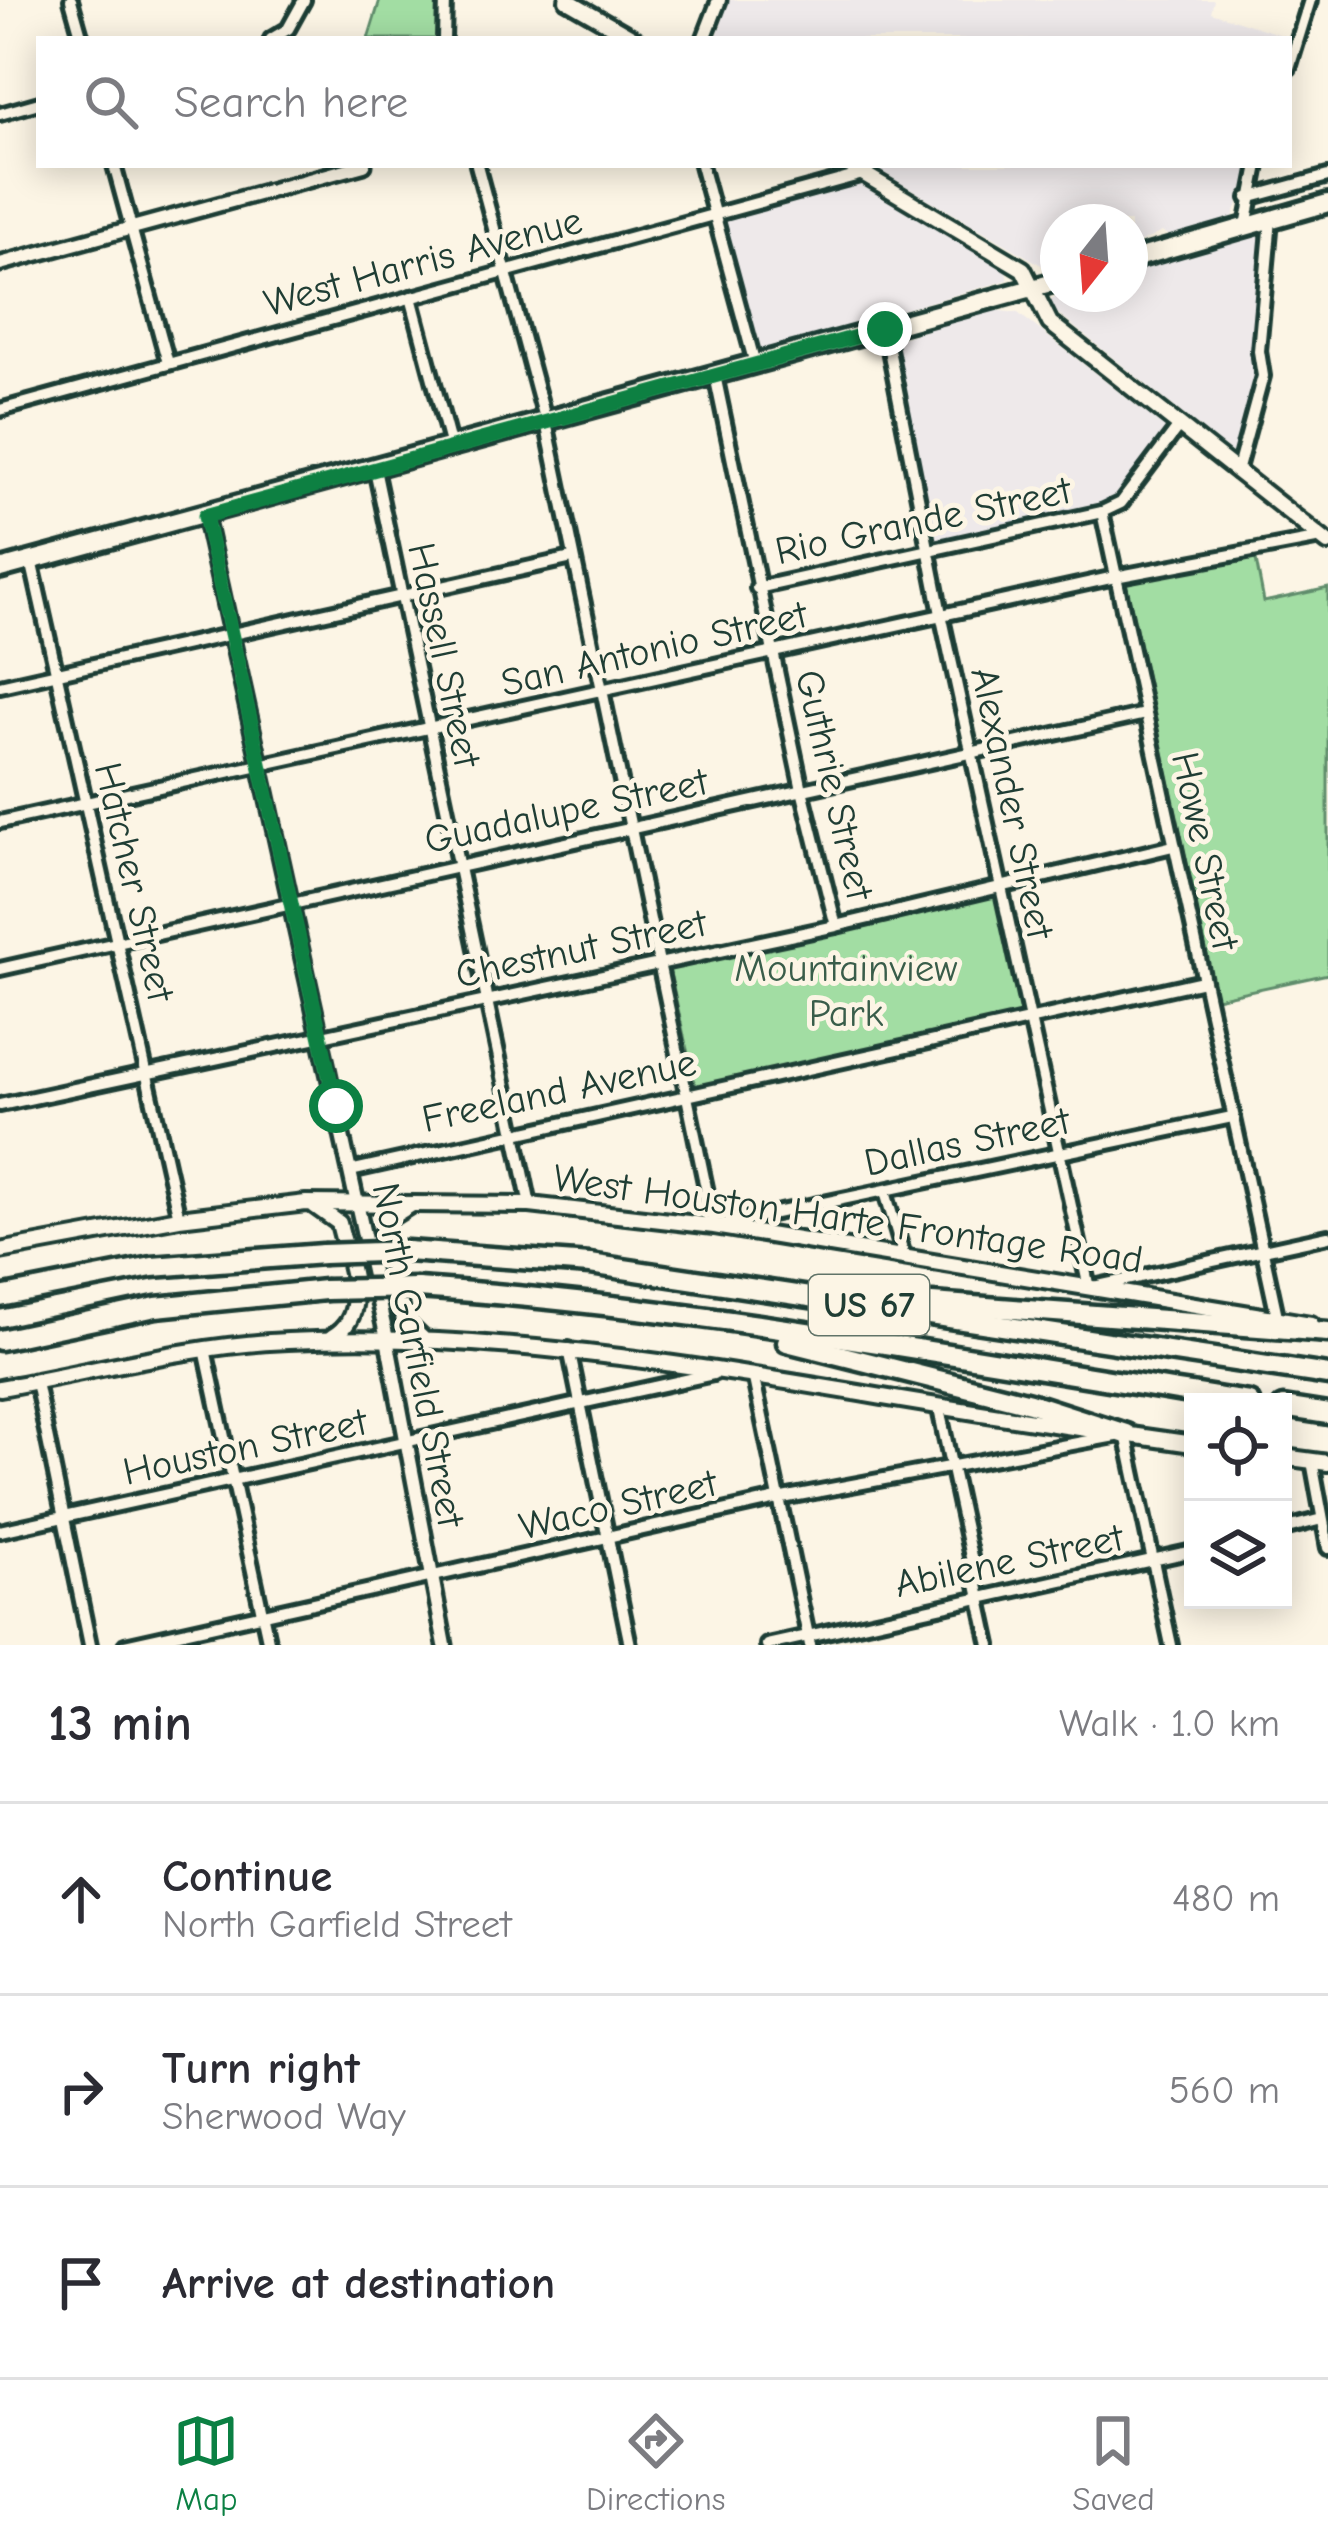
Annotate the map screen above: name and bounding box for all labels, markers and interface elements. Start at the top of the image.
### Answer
search box [36,36,1292,168]
icon: search [78,69,144,135]
text: Search here [174,76,408,128]
street label: West Harris Avenue [259,198,587,326]
north arrow [1040,204,1148,312]
route end [858,302,912,356]
street label: Rio Grande Street [771,467,1077,574]
street label: Hassell Street [398,539,490,773]
street label: San Antonio Street [497,591,813,706]
street label: Alexander Street [961,663,1063,945]
street label: Guthrie Street [786,666,883,906]
street label: Howe Street [1162,748,1248,956]
street label: Hatcher Street [85,758,184,1008]
street label: Guadalupe Street [420,759,713,863]
street label: Chestnut Street [452,900,712,998]
park label: Mountainview Park [734,946,958,1036]
street label: Freeland Avenue [418,1040,700,1142]
route start [309,1079,363,1133]
street label: Dallas Street [860,1098,1076,1186]
street label: West Houston Harte Frontage Road [550,1155,1146,1283]
street label: North Garfield Street [363,1179,474,1533]
road number: US 67 [809,1275,929,1335]
map controls [1184,1393,1292,1609]
button: locate [1184,1393,1292,1501]
street label: Houston Street [119,1399,373,1495]
street label: Waco Street [515,1460,723,1550]
button: layers [1184,1501,1292,1609]
street label: Abilene Street [891,1514,1129,1607]
text: 13 min [48,1694,192,1753]
text: Walk · 1.0 km [1059,1701,1280,1746]
text: Continue [162,1850,332,1902]
icon: ahead [48,1866,114,1932]
text: 480 m [1172,1876,1280,1921]
text: North Garfield Street [162,1902,512,1947]
text: Turn right [162,2042,360,2094]
icon: right [48,2058,114,2124]
text: 560 m [1169,2068,1280,2113]
text: Sherwood Way [162,2094,406,2139]
icon: arrive [48,2250,114,2316]
text: Arrive at destination [162,2257,555,2309]
tab: Map [173,2408,239,2518]
tab: Directions [586,2408,726,2518]
tab: Saved [1072,2408,1155,2518]

